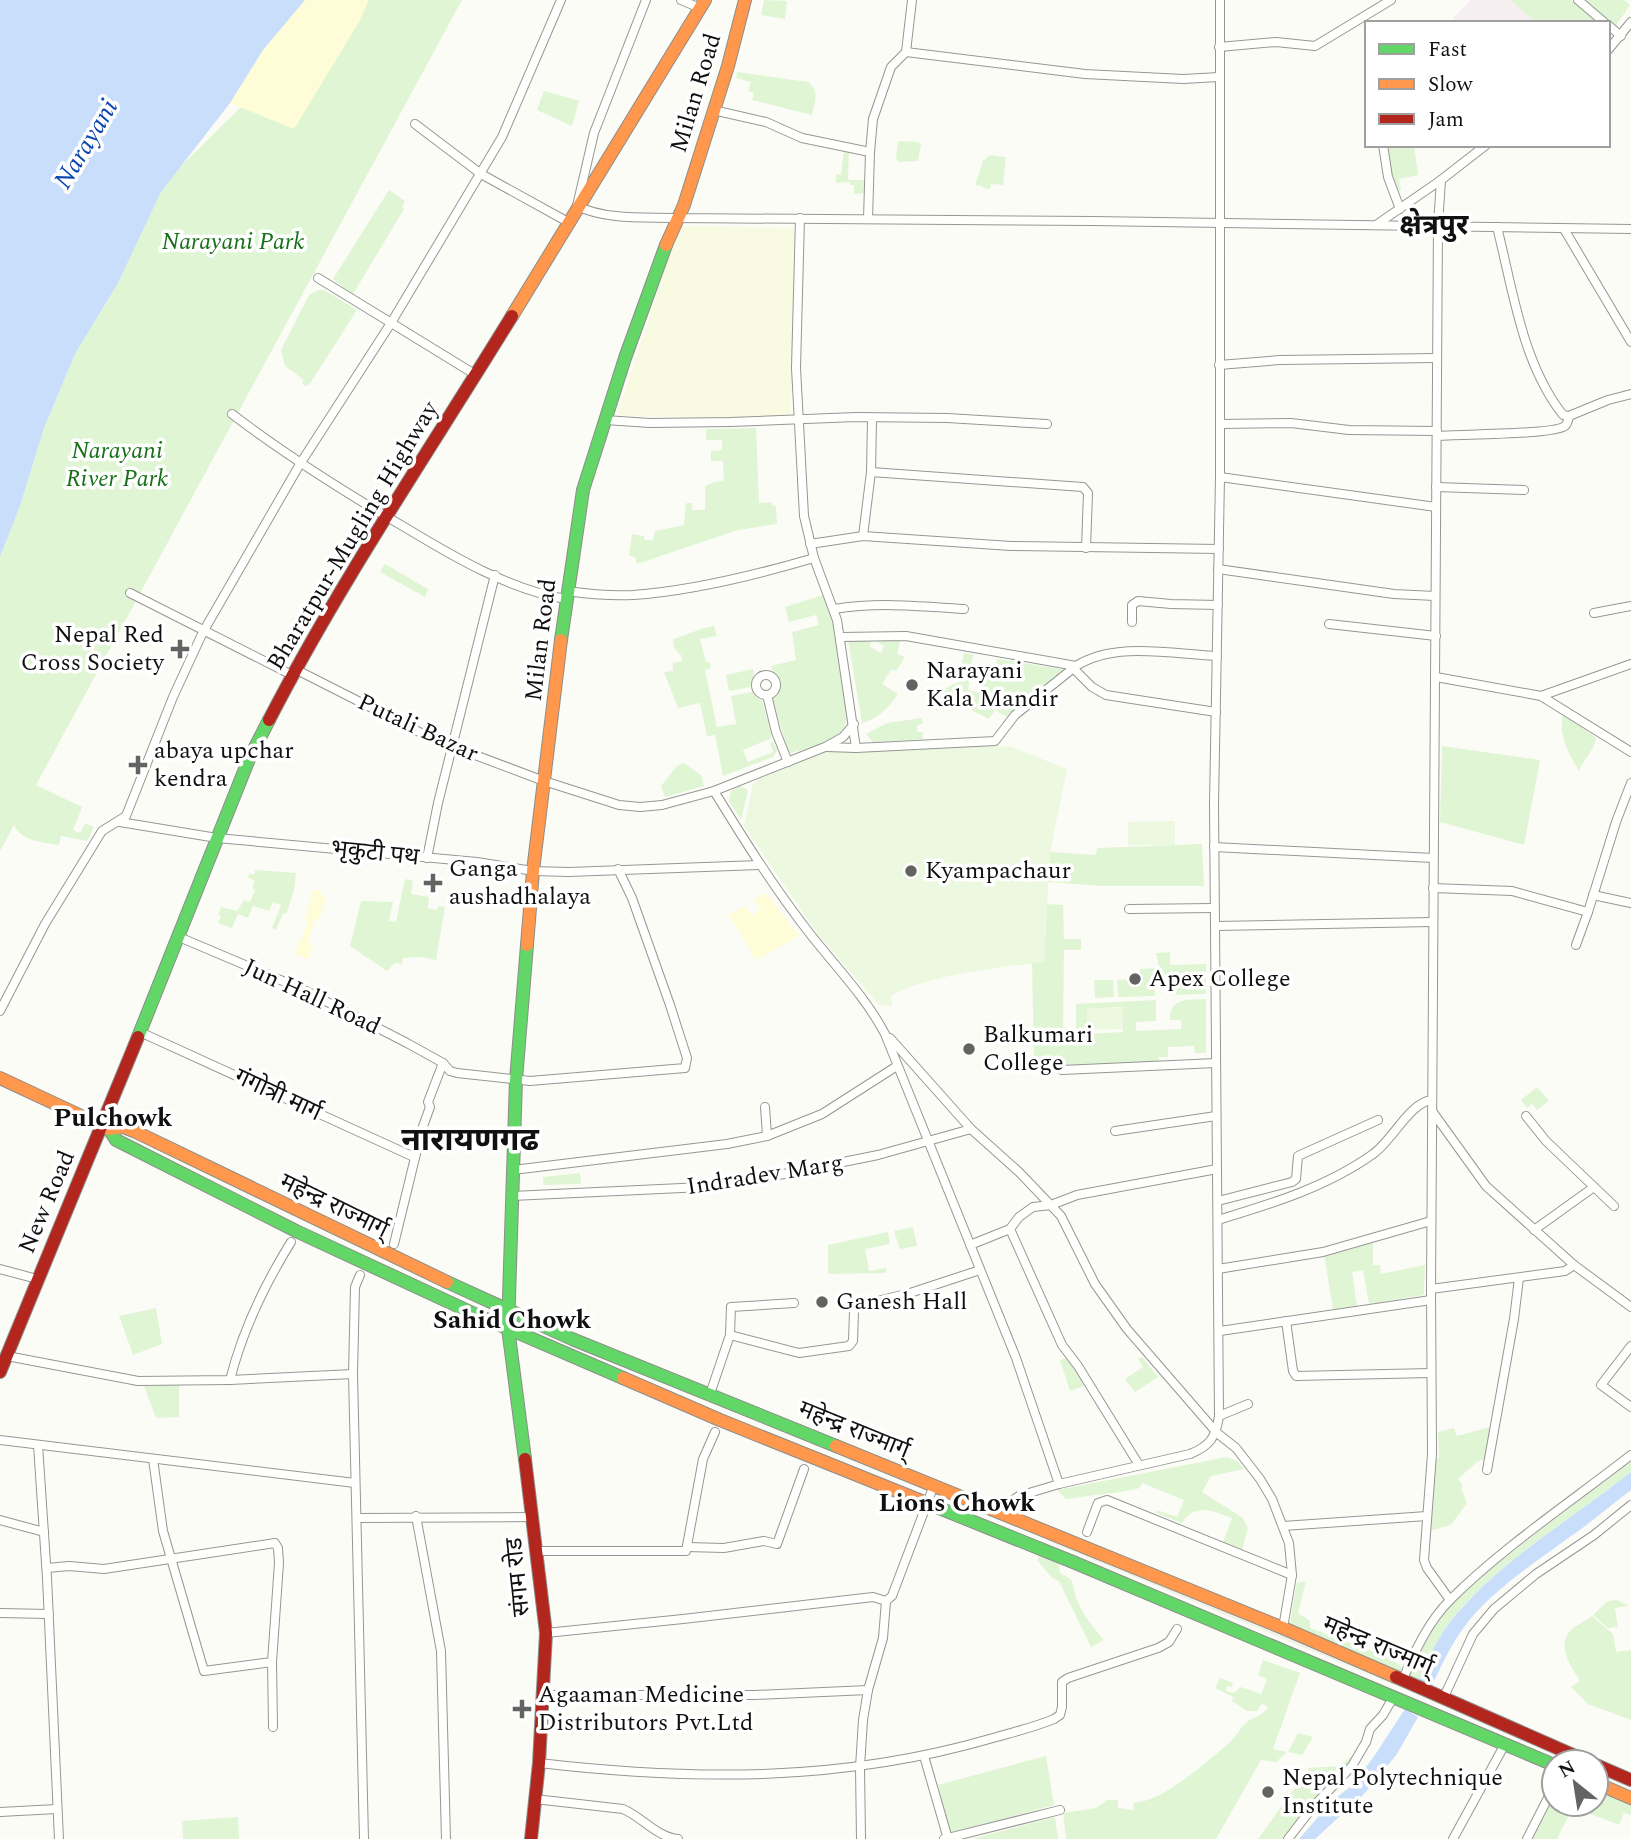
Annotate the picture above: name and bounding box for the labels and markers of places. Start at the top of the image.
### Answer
place label: Nepal Red Cross Society [21,617,165,681]
marker: Nepal Red Cross Society [170,639,190,659]
place label: Narayani Kala Mandir [926,653,1058,717]
marker: Narayani Kala Mandir [904,677,920,693]
place label: abaya upchar kendra [154,733,294,797]
marker: abaya upchar kendra [128,755,148,775]
place label: Ganga aushadhalaya [449,851,591,915]
place label: Kyampachaur [925,853,1071,889]
marker: Kyampachaur [903,863,919,879]
marker: Ganga aushadhalaya [423,873,443,893]
place label: Apex College [1149,961,1291,997]
marker: Apex College [1127,971,1143,987]
place label: Balkumari College [983,1017,1093,1081]
marker: Balkumari College [961,1041,977,1057]
place label: Ganesh Hall [836,1284,967,1320]
marker: Ganesh Hall [814,1294,830,1310]
place label: Agaaman Medicine Distributors Pvt.Ltd [538,1677,753,1741]
marker: Agaaman Medicine Distributors Pvt.Ltd [512,1699,532,1719]
place label: Nepal Polytechnique Institute [1282,1760,1503,1824]
marker: Nepal Polytechnique Institute [1260,1784,1276,1800]

